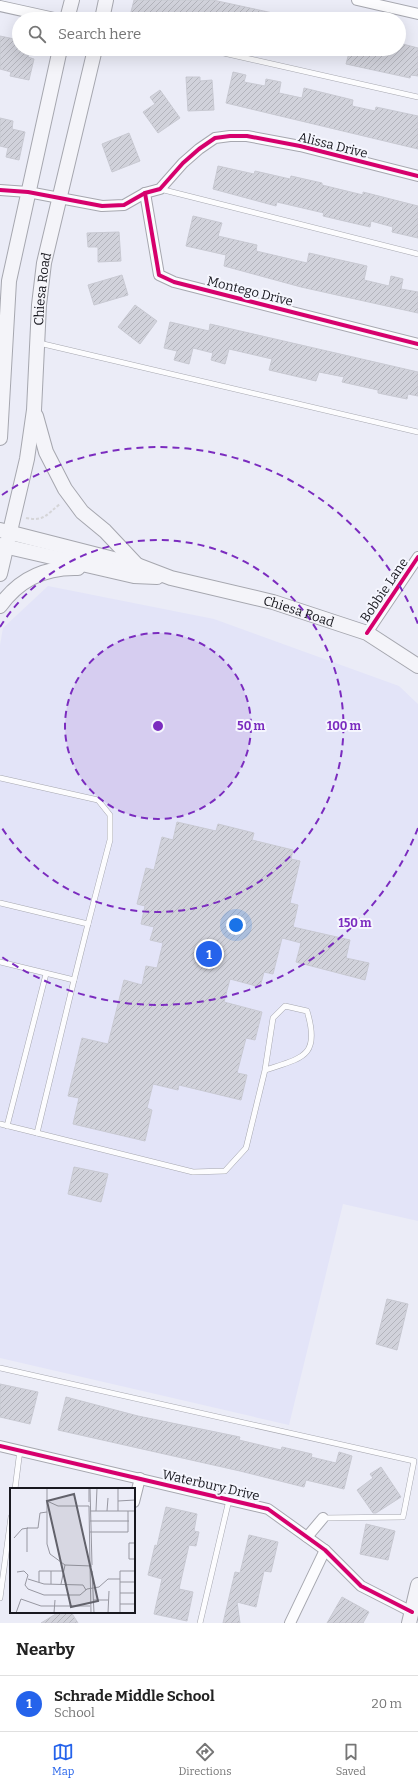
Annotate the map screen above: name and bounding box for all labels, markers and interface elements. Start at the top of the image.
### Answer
search box [12,12,406,56]
icon: search [26,23,48,45]
text: Search here [58,25,141,43]
street label: Alissa Drive [297,129,369,161]
street label: Chiesa Road [31,250,54,326]
street label: Montego Drive [206,273,294,309]
street label: Bobbie Lane [357,555,411,625]
street label: Chiesa Road [262,593,337,629]
centre of rings [151,719,165,733]
text: 50 m [237,719,265,733]
text: 100 m [327,719,362,733]
your location [226,915,246,935]
text: 150 m [339,916,372,930]
pin: 1 [196,939,222,969]
street label: Waterbury Drive [161,1466,261,1504]
inset map [10,1488,135,1613]
text: Nearby [16,1639,75,1660]
text: Schrade Middle School [54,1687,215,1705]
text: 1 [26,1696,32,1711]
text: 20 m [372,1696,402,1711]
text: School [54,1705,95,1720]
tab: Map [52,1741,74,1778]
tab: Directions [179,1741,231,1778]
tab: Saved [336,1741,366,1778]

